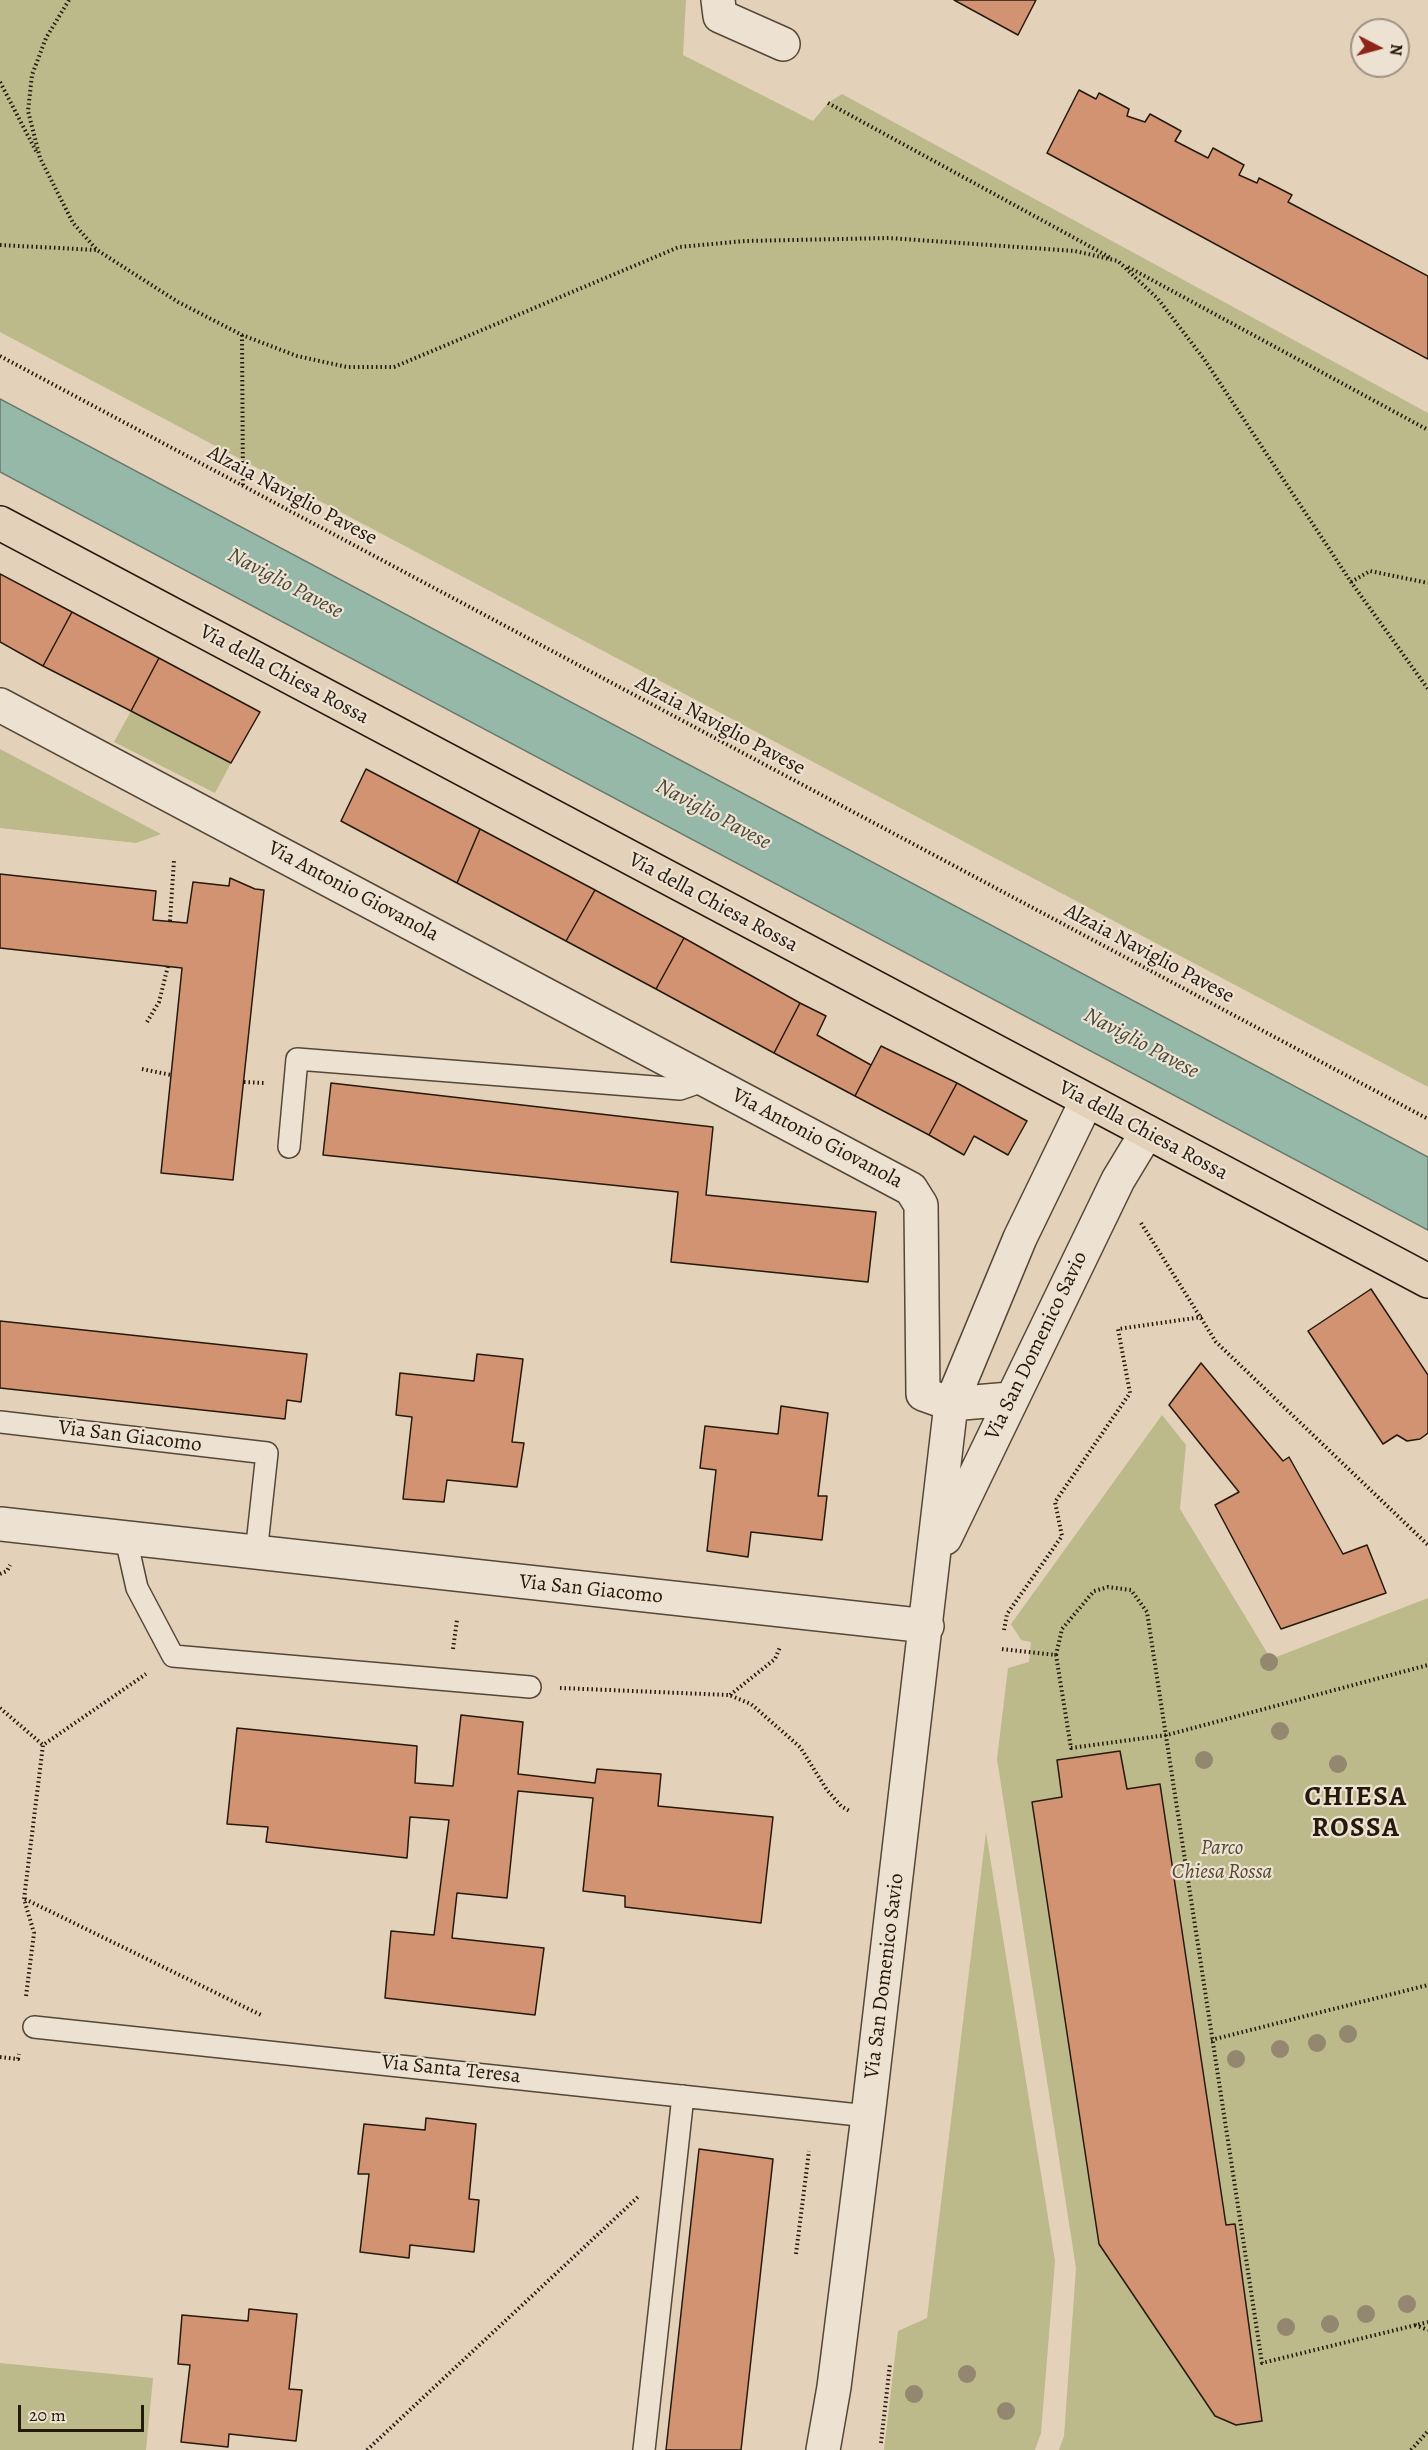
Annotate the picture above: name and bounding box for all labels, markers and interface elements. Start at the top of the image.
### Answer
north arrow [1350,18,1410,78]
text: N [1384,43,1407,57]
street label: Alzaia Naviglio Pavese [203,441,381,551]
water label: Naviglio Pavese [223,543,347,625]
street label: Via della Chiesa Rossa [195,620,373,730]
street label: Alzaia Naviglio Pavese [631,671,809,781]
water label: Naviglio Pavese [651,774,775,856]
street label: Via Antonio Giovanola [263,836,443,948]
street label: Via della Chiesa Rossa [624,848,802,958]
street label: Alzaia Naviglio Pavese [1060,899,1238,1009]
water label: Naviglio Pavese [1079,1003,1203,1085]
street label: Via della Chiesa Rossa [1054,1076,1232,1186]
street label: Via Antonio Giovanola [727,1083,907,1195]
street label: Via San Domenico Savio [980,1248,1094,1444]
street label: Via San Giacomo [57,1416,203,1458]
street label: Via San Giacomo [518,1570,664,1610]
district label: CHIESA ROSSA [1304,1782,1408,1845]
park label: Parco Chiesa Rossa [1172,1836,1272,1886]
street label: Via San Domenico Savio [860,1872,910,2080]
street label: Via Santa Teresa [380,2050,522,2090]
scale bar [21,2393,147,2431]
text: 20 m [29,2403,66,2427]

